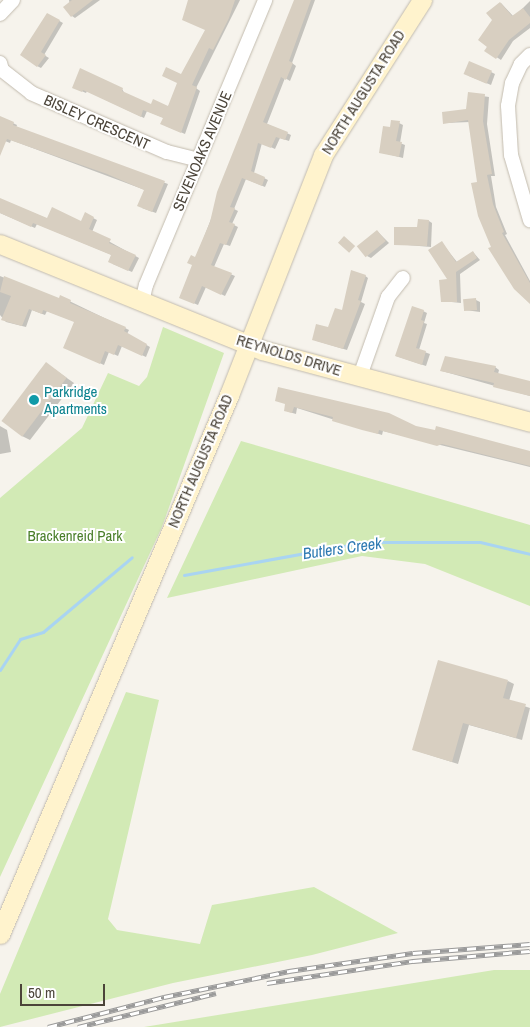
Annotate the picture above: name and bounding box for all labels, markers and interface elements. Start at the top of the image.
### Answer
street label: NORTH AUGUSTA ROAD [317,26,409,158]
street label: SEVENOAKS AVENUE [169,88,235,214]
street label: BISLEY CRESCENT [41,91,153,153]
street label: REYNOLDS DRIVE [234,331,344,379]
place label: Parkridge Apartments [44,382,107,417]
street label: NORTH AUGUSTA ROAD [163,391,237,531]
marker: Parkridge Apartments [28,394,40,406]
park label: Brackenreid Park [27,527,123,545]
water label: Butlers Creek [301,533,383,563]
scale bar [22,974,108,1006]
text: 50 m [28,982,55,1003]

